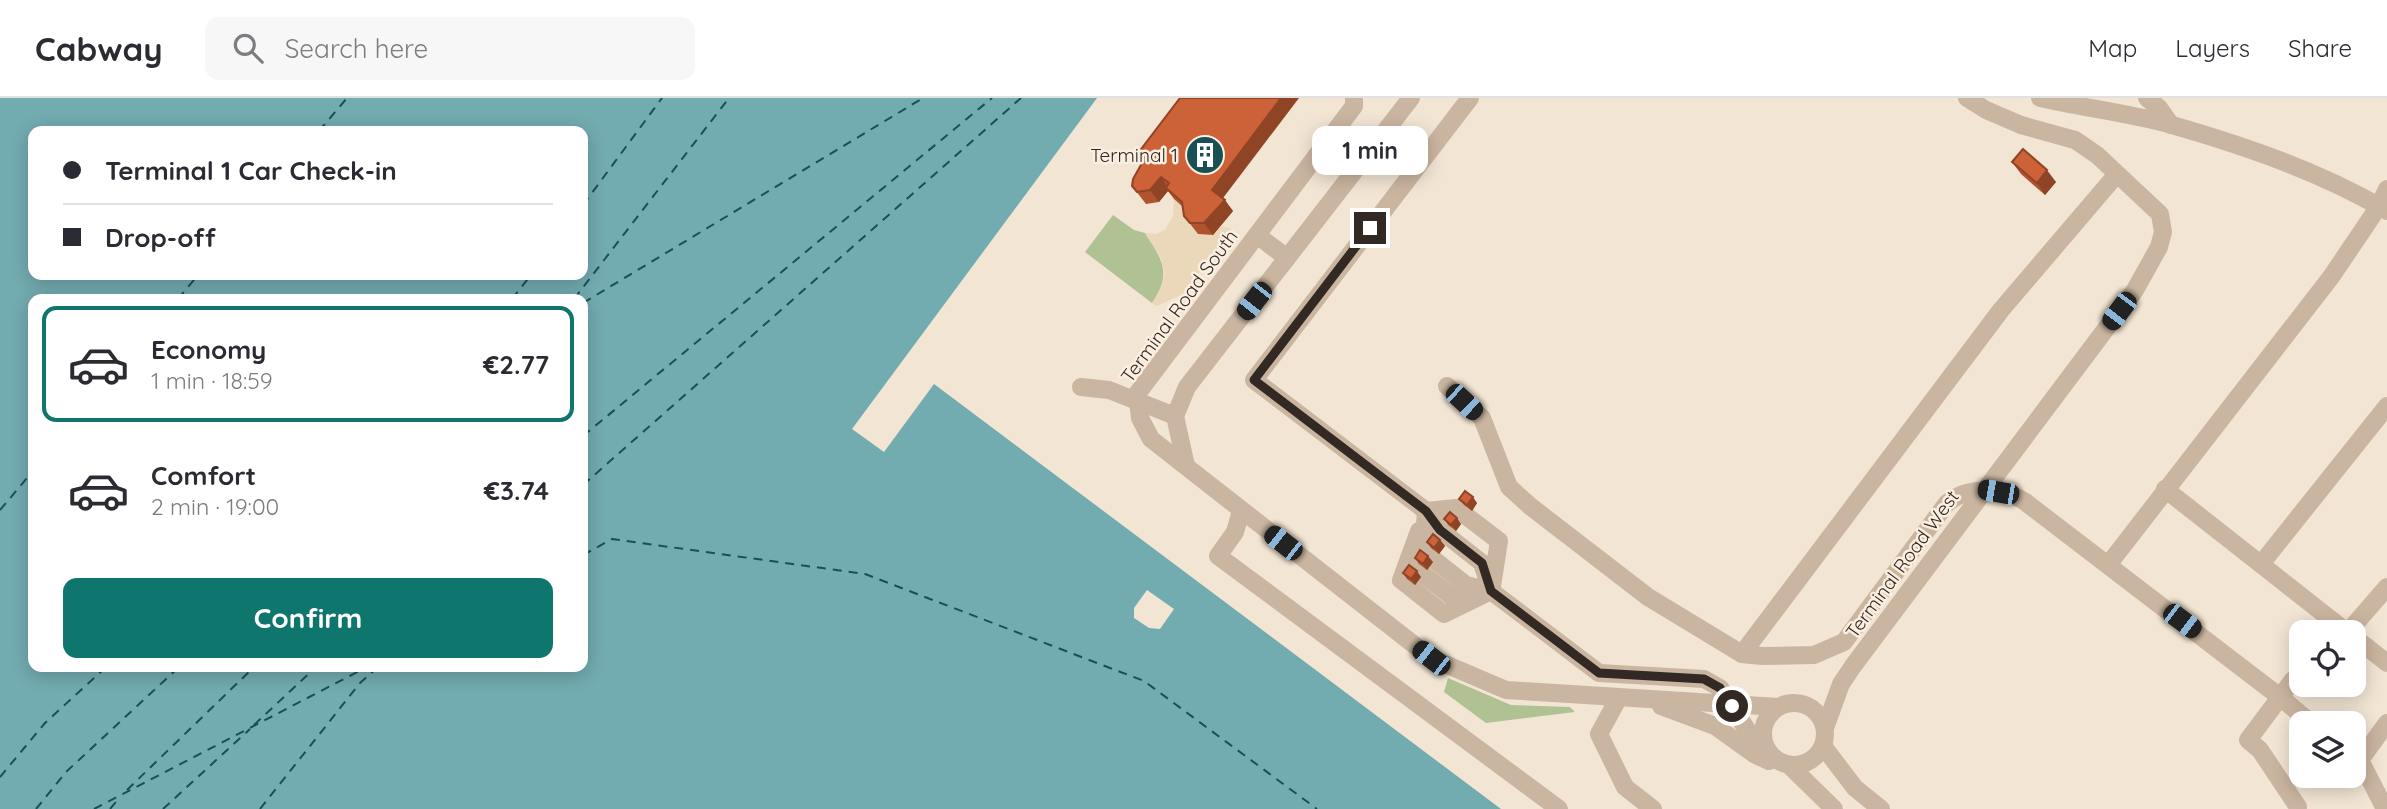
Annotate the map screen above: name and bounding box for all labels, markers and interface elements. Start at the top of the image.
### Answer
search box [205,17,695,80]
text: Cabway [35,28,163,69]
icon: search [229,29,267,67]
text: Search here [285,32,428,65]
text: Map [2088,33,2137,63]
text: Layers [2175,33,2250,63]
text: Share [2288,33,2352,63]
callout: 1 min [1312,127,1428,176]
building icon: Terminal 1 [1184,134,1226,176]
text: 1 min [1342,136,1398,165]
place label: Terminal 1 [1090,143,1178,167]
text: Terminal 1 Car Check-in [105,154,397,187]
route end [1354,212,1386,244]
text: Drop-off [105,221,216,254]
street label: Terminal Road South [1115,225,1243,387]
car [1233,278,1276,324]
car [2098,288,2141,334]
icon: car [67,333,130,396]
text: Economy [151,333,266,366]
text: €2.77 [483,348,549,381]
text: 1 min · 18:59 [151,366,273,395]
car [1442,380,1487,424]
icon: car [67,459,130,522]
text: Comfort [151,459,256,492]
text: €3.74 [484,474,549,507]
car [1976,478,2021,506]
street label: Terminal Road West [1840,485,1964,643]
text: 2 min · 19:00 [151,492,279,521]
car [1260,522,1307,564]
button: Confirm [63,578,553,658]
car [2159,600,2206,642]
map controls [2289,620,2366,788]
button: locate [2289,620,2366,697]
car [1408,637,1455,679]
route start [1716,690,1748,722]
button: layers [2289,711,2366,788]

